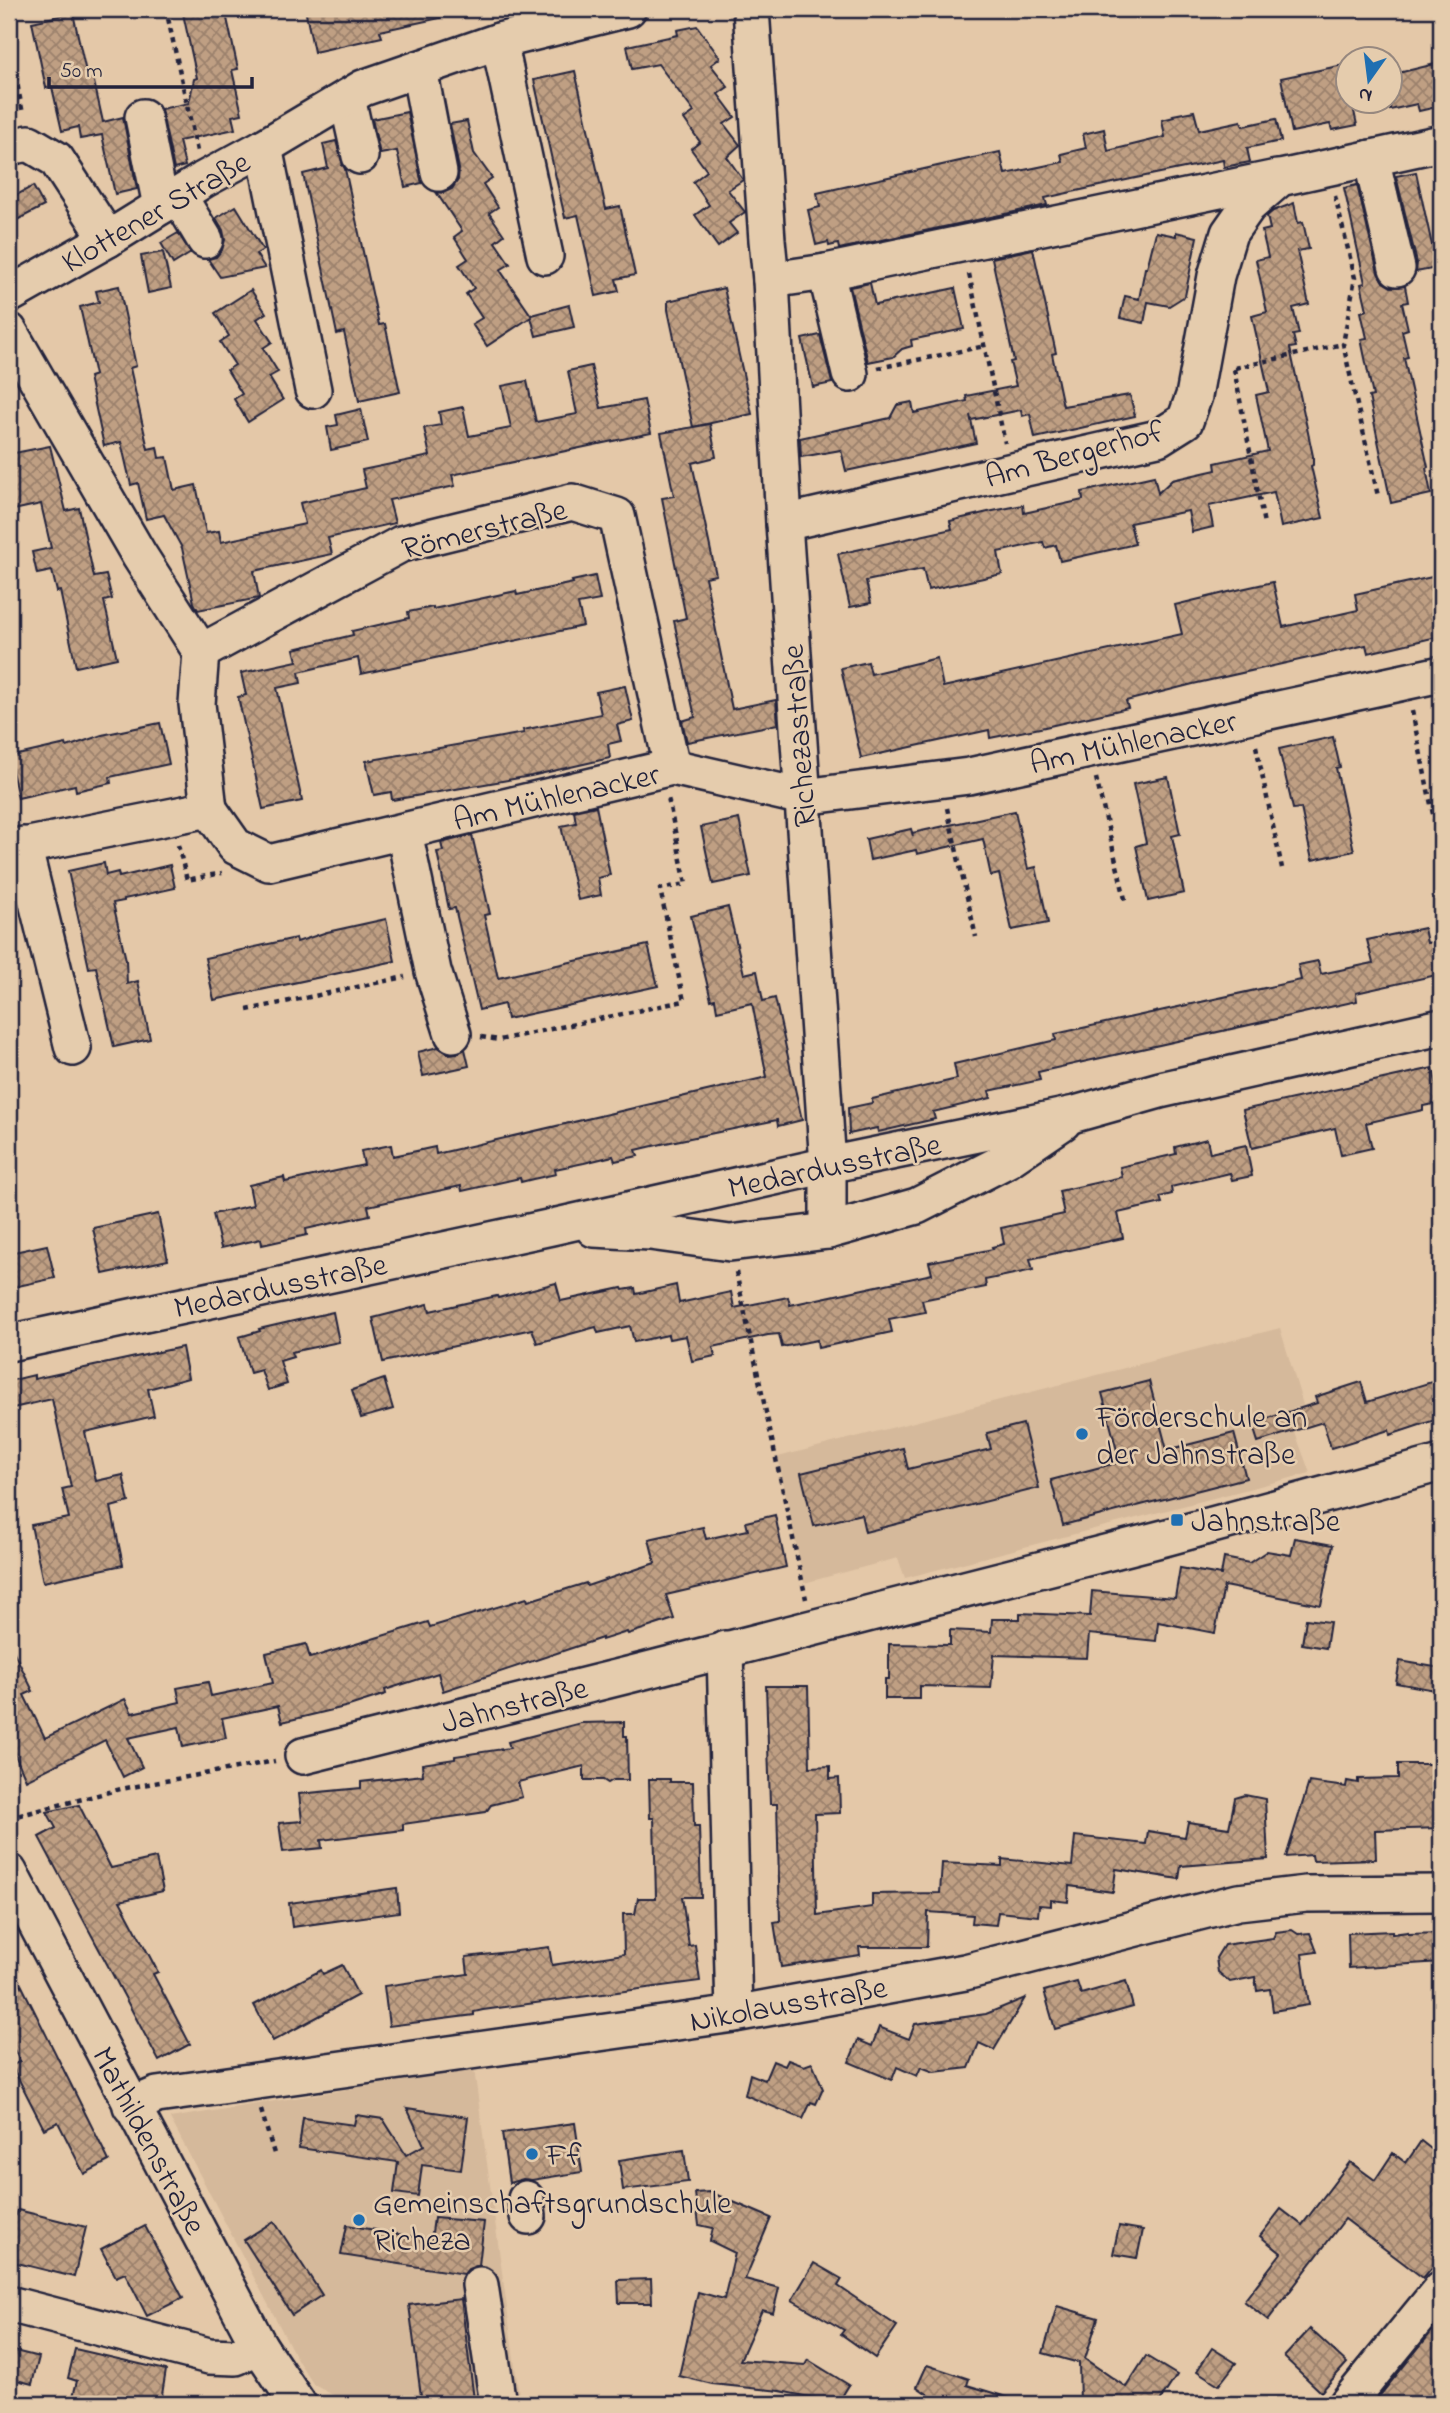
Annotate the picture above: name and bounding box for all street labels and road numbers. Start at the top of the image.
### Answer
street label: Klottener Straße [54,141,260,287]
street label: Am Bergerhof [980,410,1170,503]
street label: Römerstraße [397,488,573,575]
street label: Richezastraße [772,642,831,829]
street label: Am Mühlenacker [1026,700,1242,789]
street label: Am Mühlenacker [449,753,665,846]
street label: Medardusstraße [724,1123,946,1214]
street label: Medardusstraße [170,1243,392,1334]
street label: Jahnstraße [437,1666,594,1748]
street label: Nikolausstraße [686,1966,892,2047]
street label: Mathildenstraße [78,2039,217,2245]

